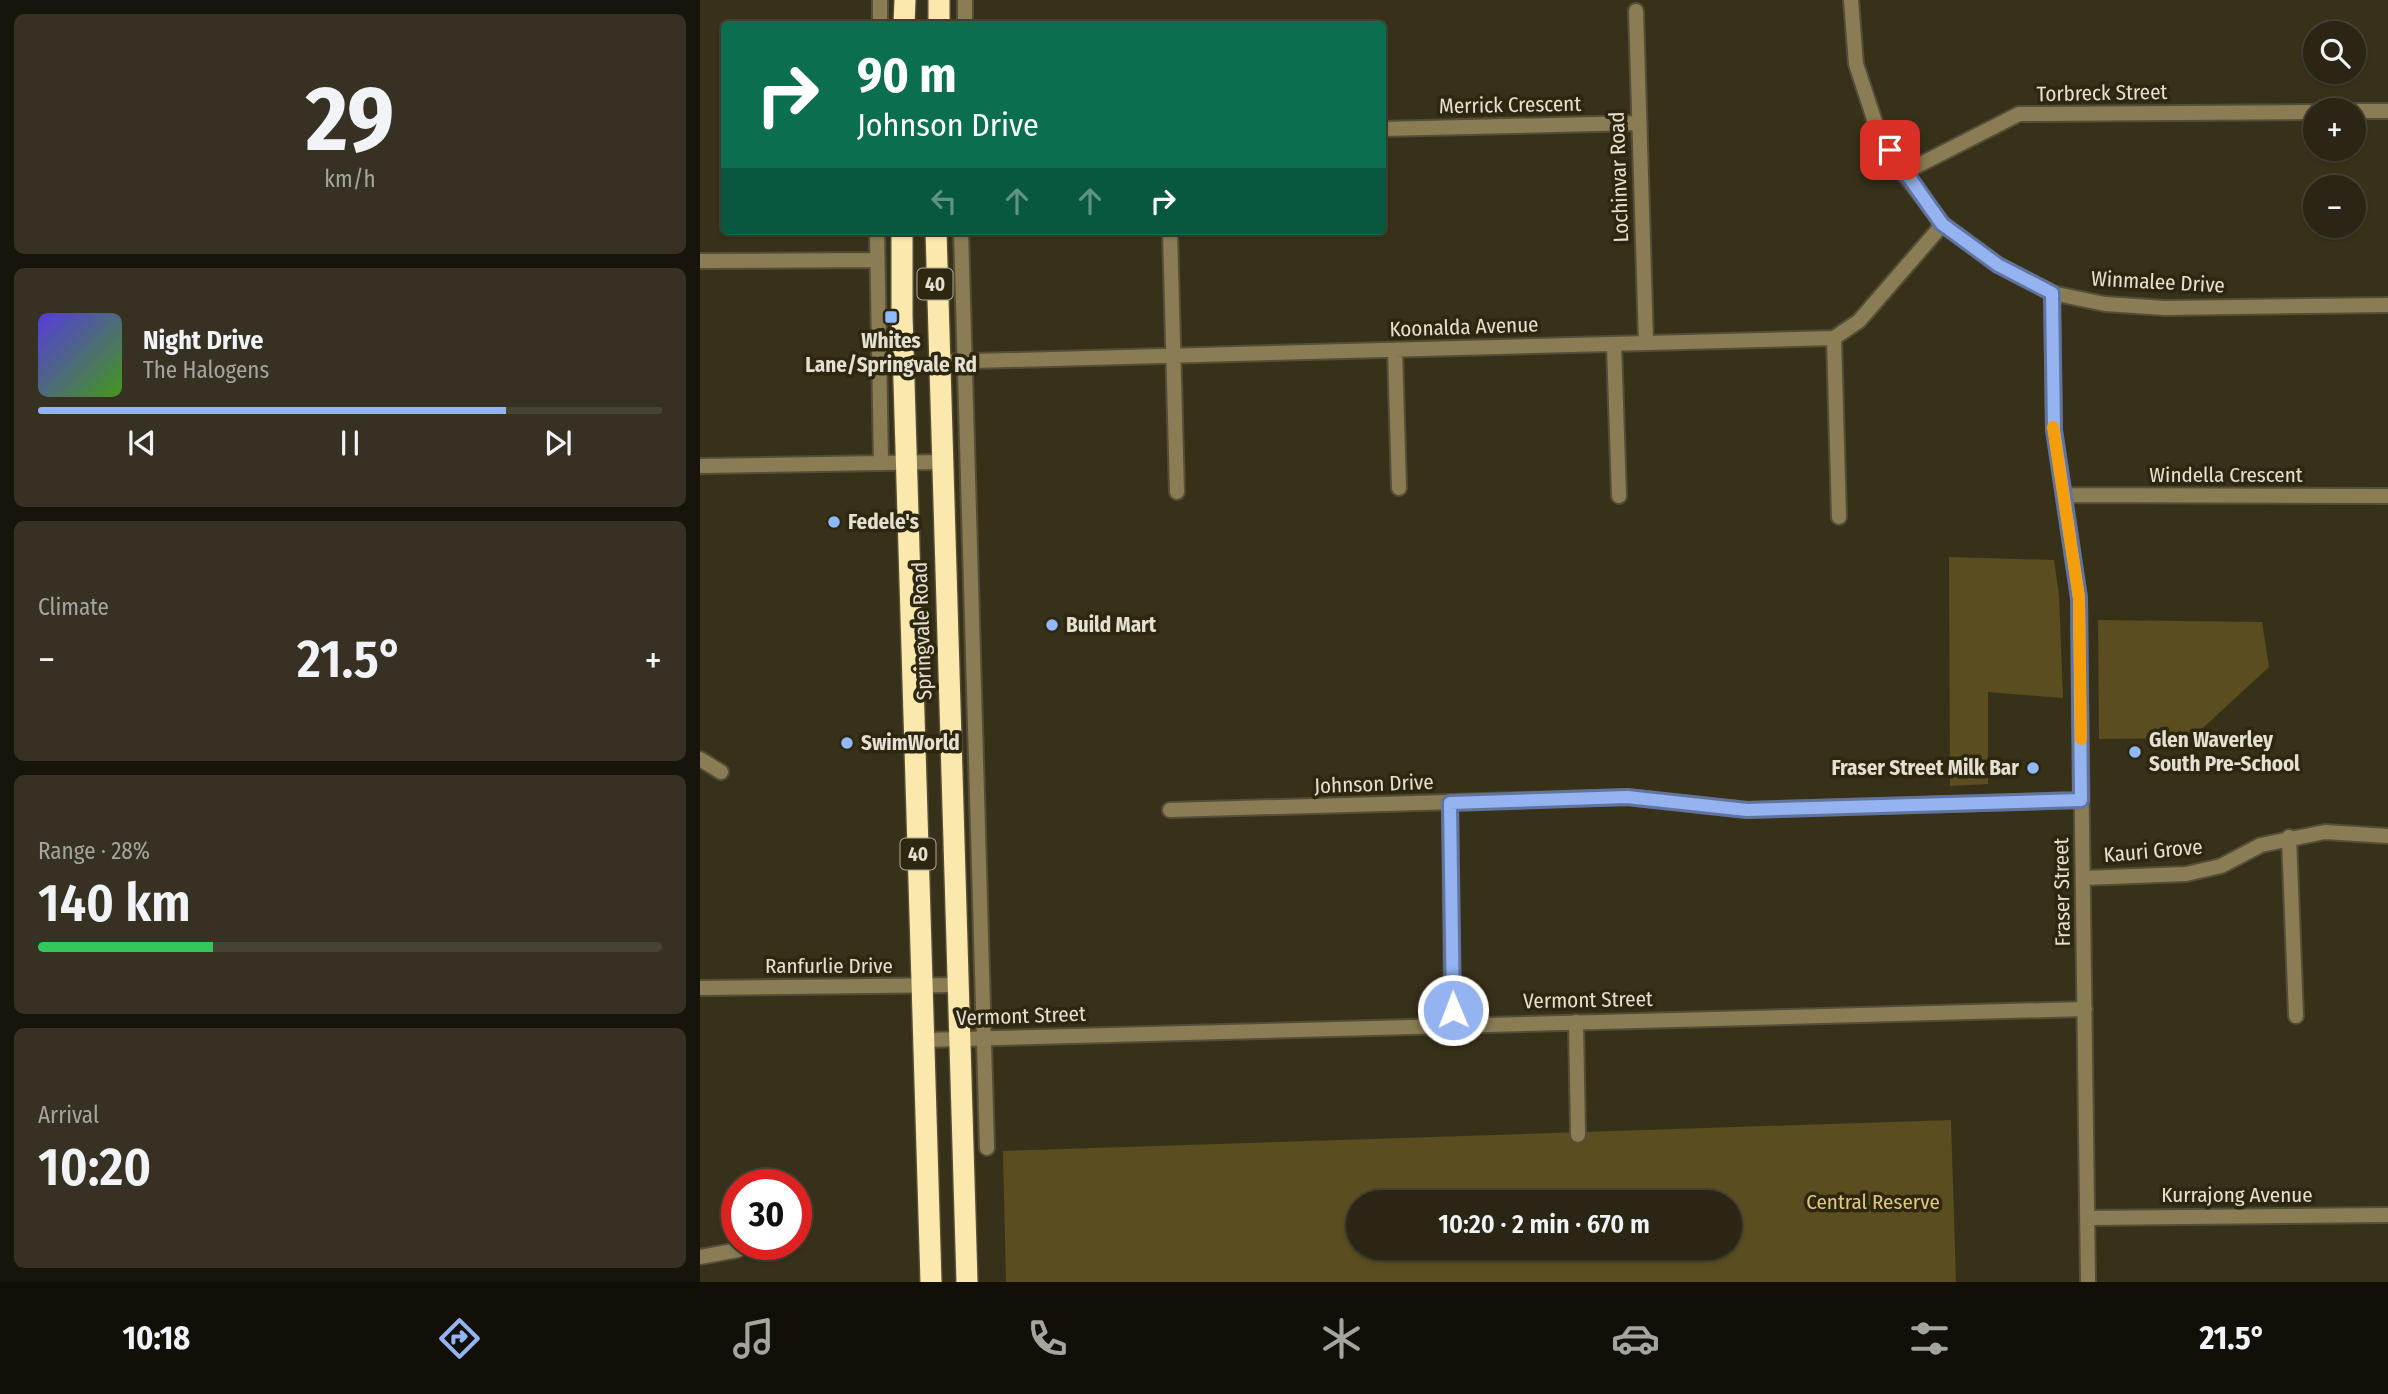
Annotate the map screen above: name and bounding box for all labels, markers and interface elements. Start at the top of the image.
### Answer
map controls [2303,21,2366,238]
button: search [2303,21,2366,84]
text: 90 m [857,46,957,105]
icon: right [742,49,833,140]
text: 29 [306,65,394,174]
street label: Torbreck Street [2036,79,2168,107]
street label: Merrick Crescent [1439,91,1581,119]
button: + [2303,98,2366,161]
text: Johnson Drive [857,106,1039,144]
street label: Lochinvar Road [1604,111,1634,243]
pin [1860,120,1920,180]
icon: arrive [1871,131,1909,169]
text: km/h [324,165,376,193]
button: − [2303,175,2366,238]
icon: left [925,182,963,220]
icon: ahead [998,182,1036,220]
icon: ahead [1071,182,1109,220]
icon: right [1144,182,1182,220]
street label: Winmalee Drive [2090,266,2226,298]
road number: 40 [918,268,952,300]
marker: Whites Lane/Springvale Rd [883,309,899,325]
street label: Koonalda Avenue [1389,311,1539,343]
text: Night Drive [143,325,263,356]
place label: Whites Lane/Springvale Rd [805,328,977,378]
text: The Halogens [143,356,269,384]
icon: previous [123,424,161,462]
icon: pause [331,424,369,462]
icon: next [539,424,577,462]
street label: Windella Crescent [2149,462,2303,488]
place label: Fedele's [848,509,919,535]
marker: Fedele's [826,514,842,530]
street label: Springvale Road [907,561,937,701]
text: Climate [38,593,109,621]
place label: Build Mart [1066,612,1157,638]
marker: Build Mart [1044,617,1060,633]
text: 21.5° [297,628,403,691]
text: − [38,637,55,683]
text: + [645,637,662,683]
place label: Glen Waverley South Pre-School [2149,727,2300,777]
place label: SwimWorld [861,730,960,756]
marker: SwimWorld [839,735,855,751]
marker: Glen Waverley South Pre-School [2127,744,2143,760]
place label: Fraser Street Milk Bar [1832,755,2019,781]
marker: Fraser Street Milk Bar [2025,760,2041,776]
street label: Johnson Drive [1314,769,1434,799]
street label: Kauri Grove [2102,834,2204,868]
text: Range · 28% [38,837,150,865]
street label: Fraser Street [2048,837,2076,946]
road number: 40 [900,838,935,870]
text: 140 km [38,872,191,935]
street label: Ranfurlie Drive [765,953,893,979]
position arrow [1416,973,1490,1047]
street label: Vermont Street [1523,986,1653,1014]
street label: Vermont Street [956,1001,1086,1031]
text: Arrival [38,1101,99,1129]
text: 10:20 [38,1136,151,1199]
speed limit sign: 30 [721,1169,812,1260]
street label: Kurrajong Avenue [2161,1182,2313,1208]
park label: Central Reserve [1806,1189,1940,1215]
text: 10:20 · 2 min · 670 m [1438,1209,1650,1240]
icon: directions [435,1314,484,1363]
icon: music [729,1314,778,1363]
icon: phone [1023,1314,1072,1363]
icon: climate [1317,1314,1366,1363]
icon: car [1611,1314,1660,1363]
icon: filters [1905,1314,1954,1363]
text: 10:18 [123,1319,190,1357]
text: 21.5° [2200,1319,2265,1357]

